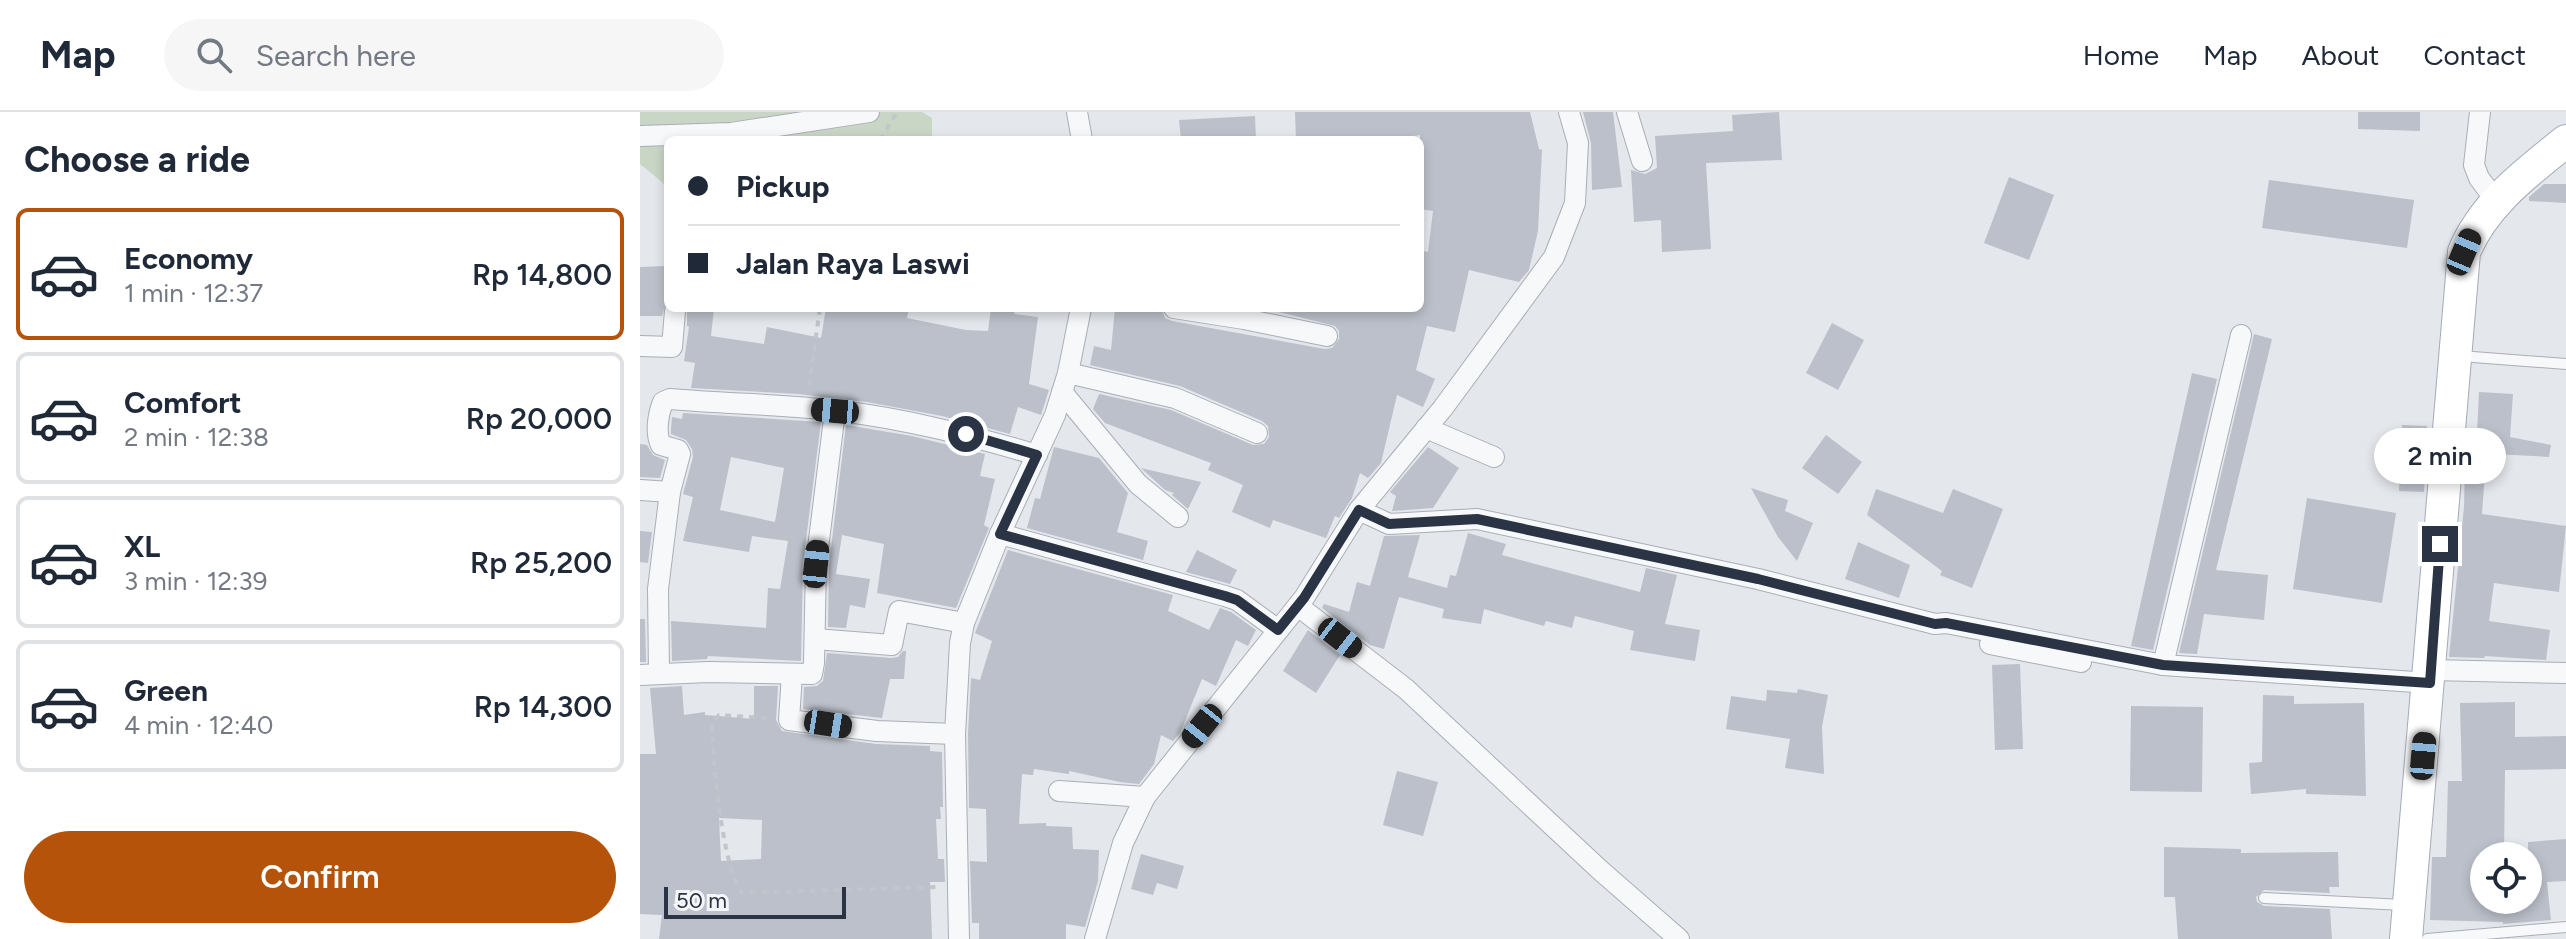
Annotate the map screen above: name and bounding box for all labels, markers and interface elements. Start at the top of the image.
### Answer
search box [164,19,724,91]
text: Map [40,32,116,78]
icon: search [192,33,236,77]
text: Search here [256,37,416,74]
text: Home [2083,38,2159,72]
text: Map [2203,38,2258,72]
text: About [2302,38,2379,72]
text: Contact [2423,38,2526,72]
text: Choose a ride [24,138,250,181]
text: Pickup [736,168,830,205]
car [2444,225,2484,279]
icon: car [28,238,100,310]
text: Economy [124,240,253,277]
text: Jalan Raya Laswi [736,245,970,282]
text: Rp 14,800 [472,256,612,293]
text: 1 min · 12:37 [124,277,263,309]
icon: car [28,382,100,454]
text: Comfort [124,384,242,421]
car [810,397,860,425]
text: Rp 20,000 [466,400,612,437]
route start [948,416,984,452]
text: 2 min · 12:38 [124,421,269,453]
callout: 2 min [2374,428,2506,484]
text: 2 min [2408,440,2472,472]
icon: car [28,526,100,598]
route end [2422,526,2458,562]
text: XL [124,528,160,565]
car [802,539,830,589]
text: Rp 25,200 [470,544,612,581]
text: 3 min · 12:39 [124,565,267,597]
car [1314,614,1366,662]
icon: car [28,670,100,742]
text: Green [124,672,208,709]
text: Rp 14,300 [474,688,612,725]
car [1178,700,1226,752]
car [802,708,854,740]
text: 4 min · 12:40 [124,709,273,741]
car [2409,731,2437,781]
button: Confirm [24,831,616,923]
map controls [2470,842,2542,914]
button: locate [2470,842,2542,914]
scale bar [664,883,846,919]
text: 50 m [676,887,727,914]

